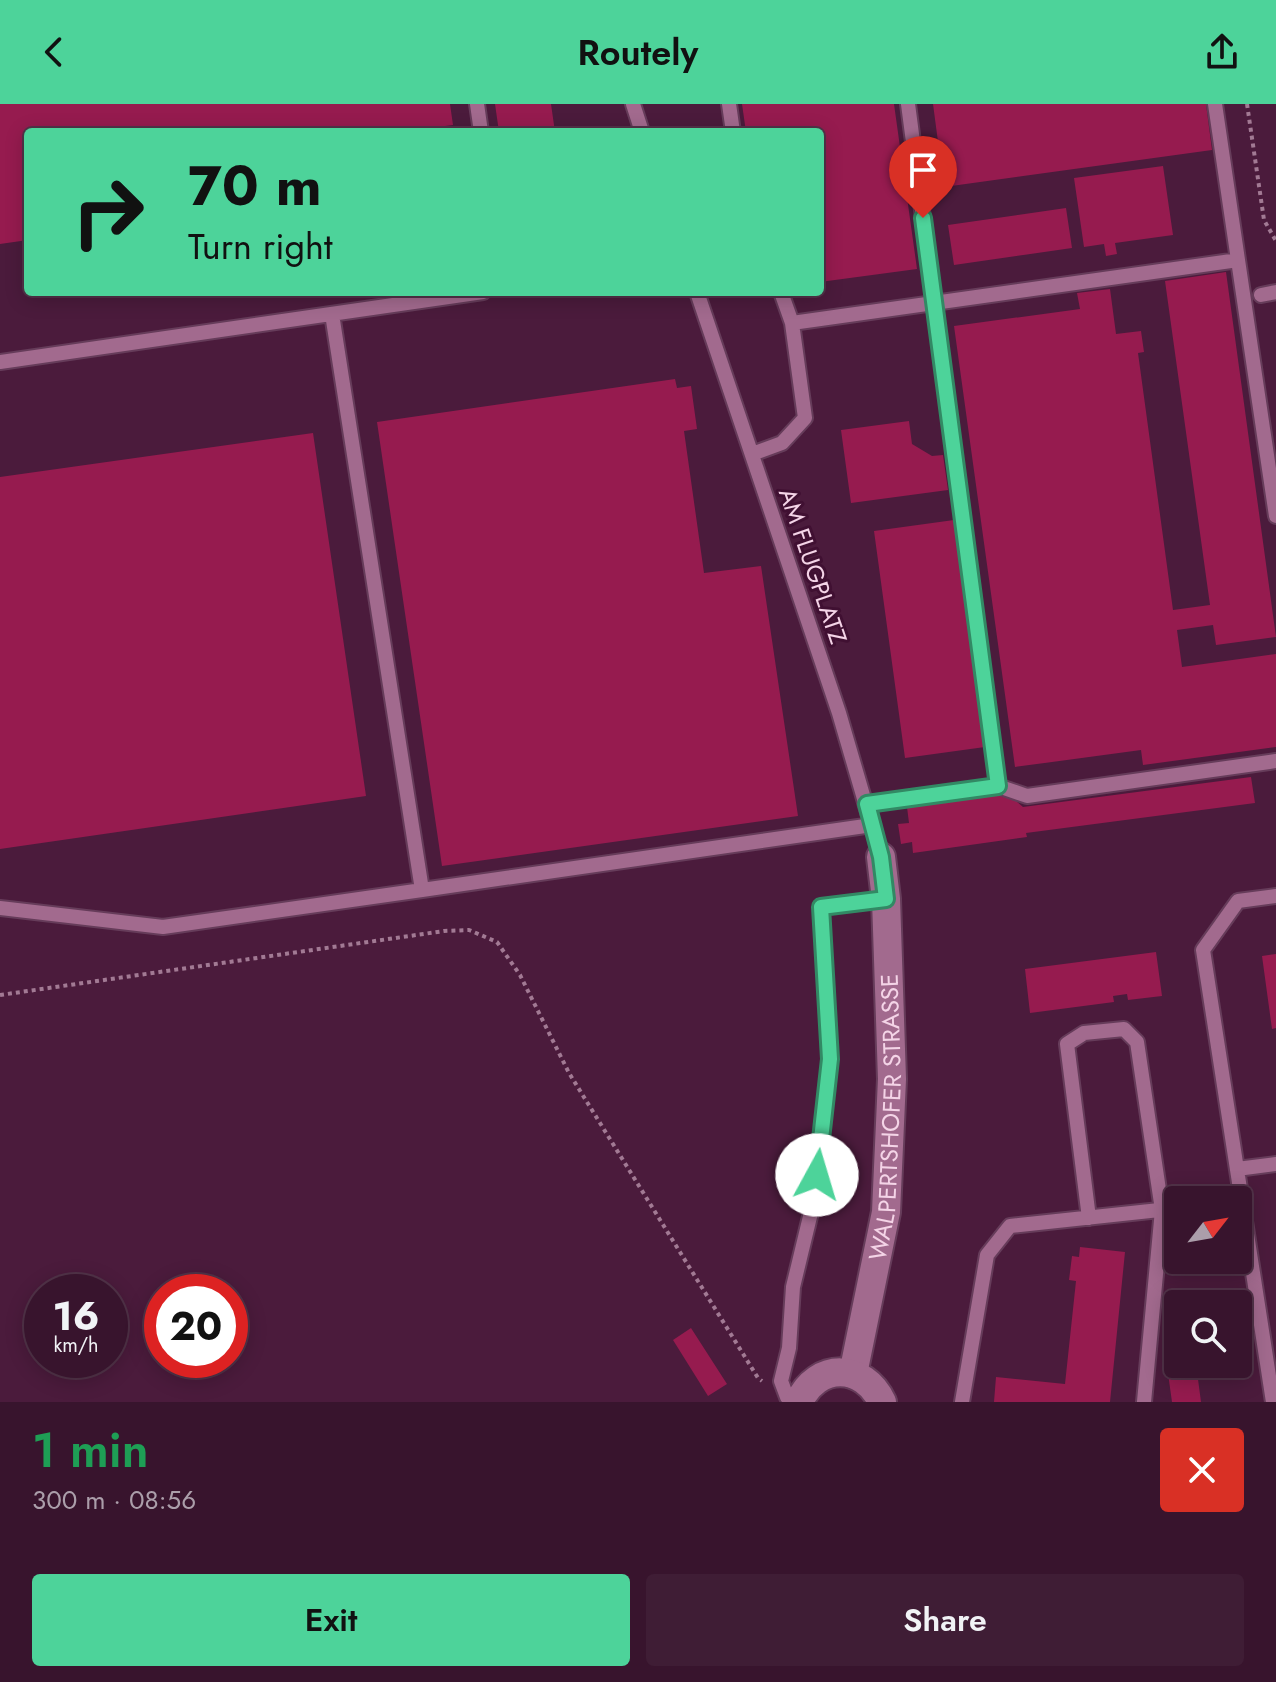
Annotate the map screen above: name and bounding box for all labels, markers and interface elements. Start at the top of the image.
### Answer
text: Routely [578,26,698,78]
icon: back [32,30,76,74]
icon: share [1200,30,1244,74]
pin [889,136,957,218]
text: 70 m [188,145,322,226]
icon: arrive [901,148,945,192]
icon: right [56,160,160,264]
text: Turn right [188,220,333,272]
street label: AM FLUGPLATZ [770,483,856,649]
street label: WALPERTSHOFER STRASSE [859,973,910,1263]
position arrow [775,1133,859,1217]
north arrow [1164,1186,1252,1274]
map controls [1164,1186,1252,1378]
speed limit sign: 20 [144,1274,248,1378]
text: 16 [52,1287,100,1345]
button: search [1164,1290,1252,1378]
text: km/h [53,1331,99,1360]
text: 1 min [32,1416,149,1485]
button: close [1160,1428,1244,1512]
text: 300 m · 08:56 [32,1481,196,1519]
button: Exit [32,1574,630,1666]
button: Share [646,1574,1244,1666]

